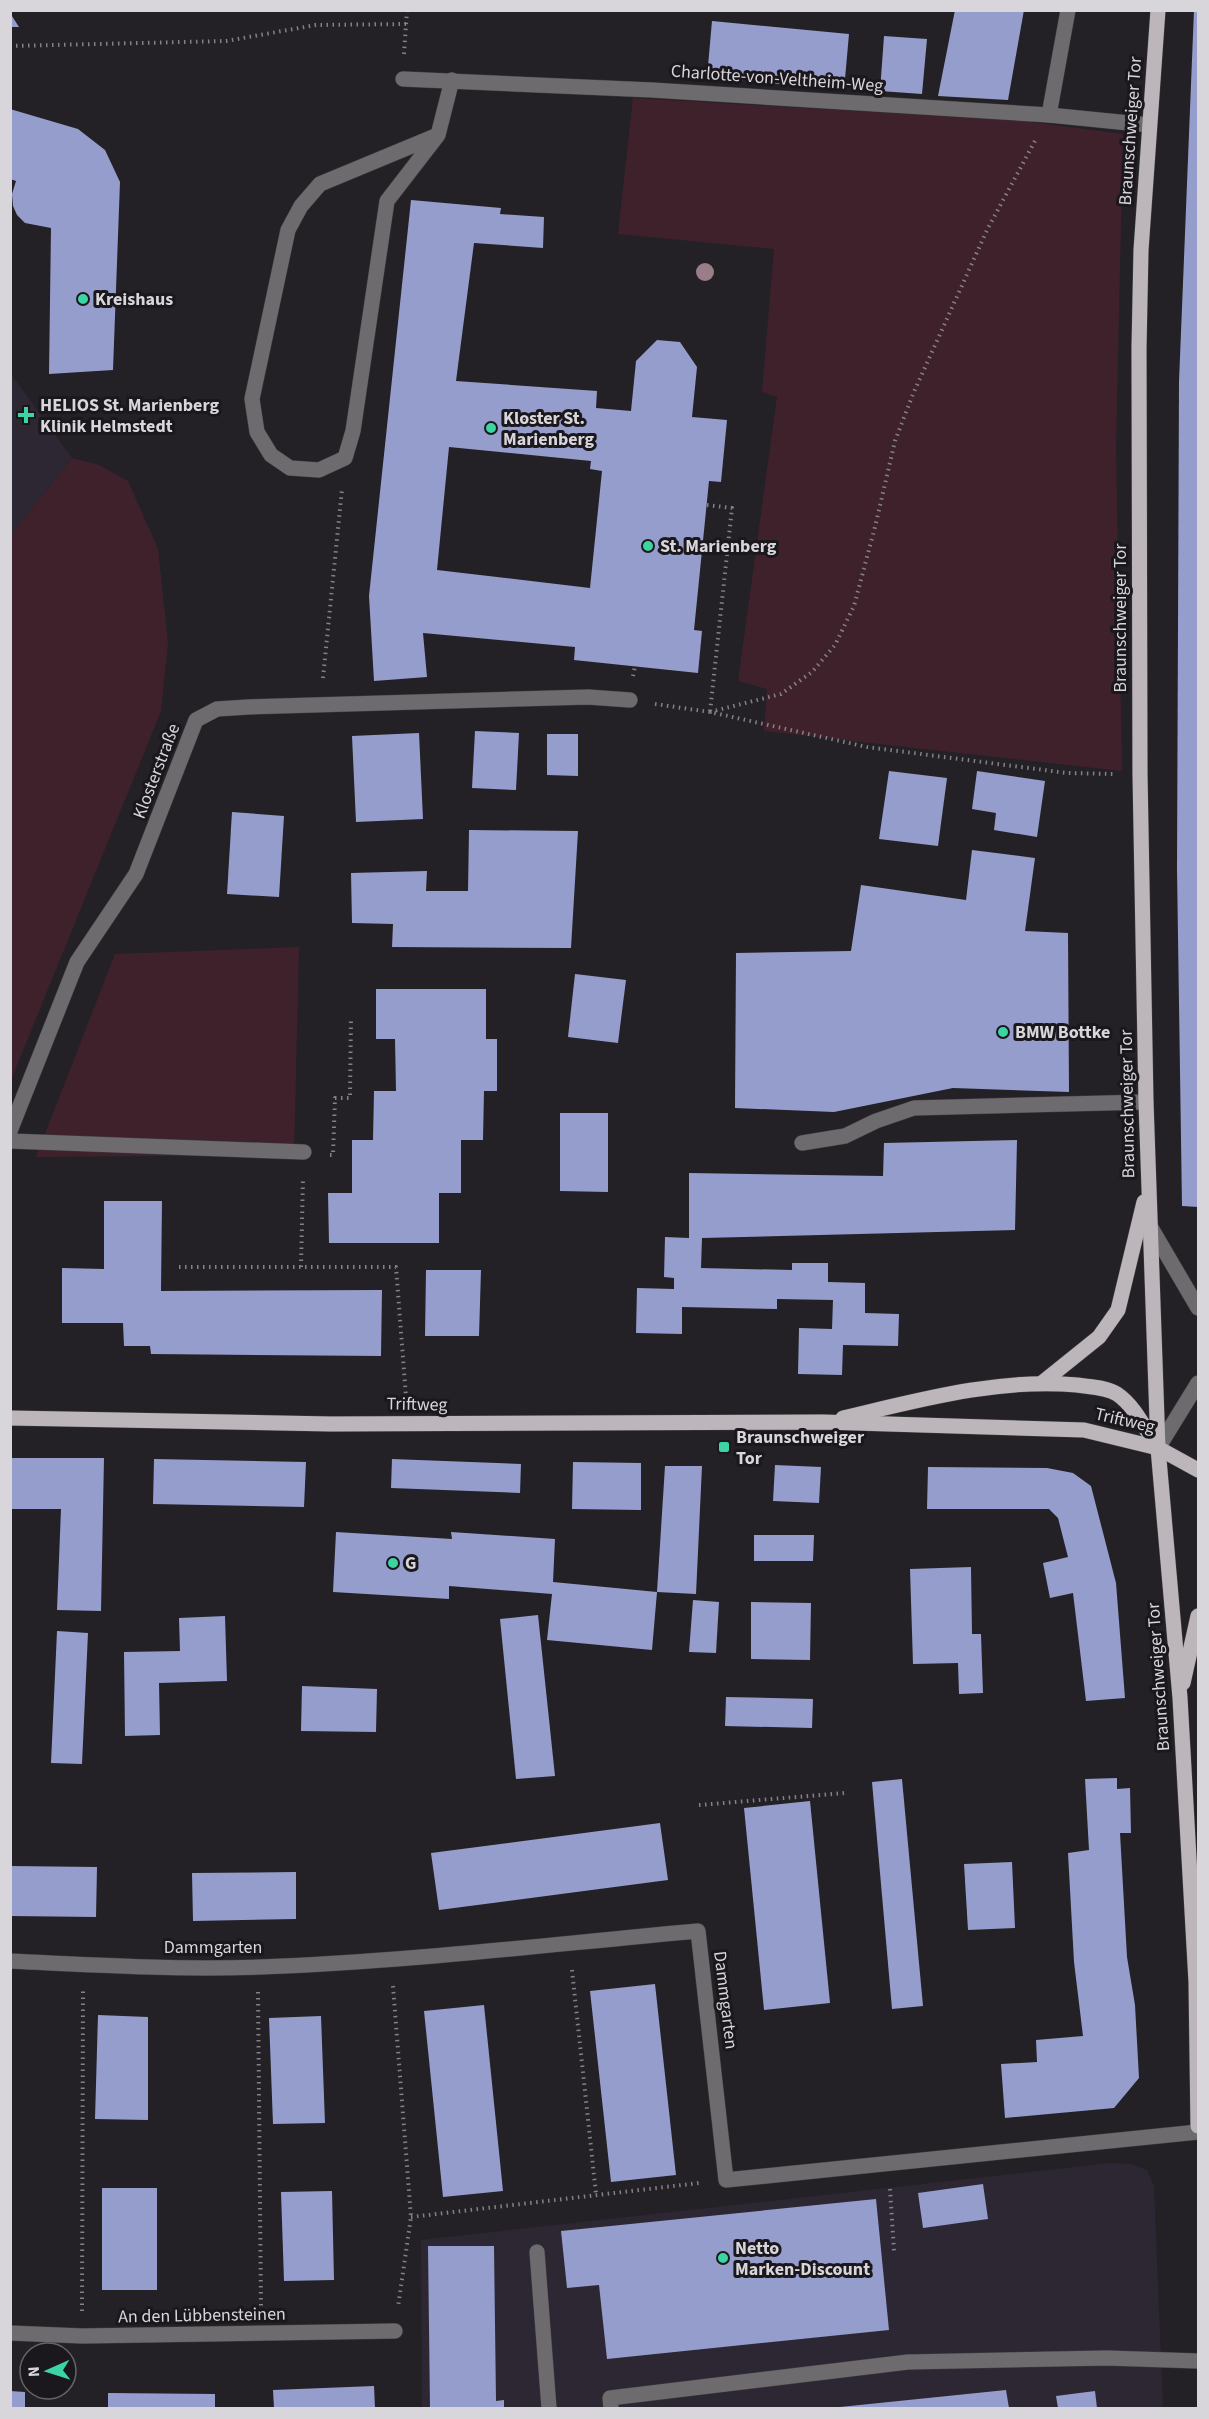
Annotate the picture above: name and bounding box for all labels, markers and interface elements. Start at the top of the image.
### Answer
street label: Braunschweiger Tor [1113,55,1148,206]
street label: Charlotte-von-Veltheim-Weg [670,59,884,98]
place label: Kreishaus [95,287,173,312]
marker: Kreishaus [76,292,90,306]
place label: HELIOS St. Marienberg Klinik Helmstedt [40,393,219,439]
marker: HELIOS St. Marienberg Klinik Helmstedt [17,406,35,424]
place label: Kloster St. Marienberg [503,406,595,452]
marker: Kloster St. Marienberg [484,421,498,435]
place label: St. Marienberg [660,534,777,559]
marker: St. Marienberg [641,539,655,553]
street label: Braunschweiger Tor [1108,543,1133,692]
street label: Klosterstraße [127,720,186,822]
place label: BMW Bottke [1015,1020,1110,1045]
marker: BMW Bottke [996,1025,1010,1039]
street label: Braunschweiger Tor [1114,1029,1141,1179]
street label: Triftweg [386,1391,448,1418]
street label: Triftweg [1092,1401,1157,1440]
place label: Braunschweiger Tor [736,1425,865,1471]
marker: Braunschweiger Tor [717,1440,731,1454]
place label: G [405,1551,416,1576]
marker: G [386,1556,400,1570]
street label: Braunschweiger Tor [1141,1601,1176,1752]
street label: Dammgarten [164,1935,262,1960]
street label: Dammgarten [707,1950,744,2051]
place label: Netto Marken-Discount [735,2236,870,2282]
marker: Netto Marken-Discount [716,2251,730,2265]
street label: An den Lübbensteinen [118,2302,286,2329]
north arrow [18,2341,78,2401]
text: N [23,2366,45,2378]

